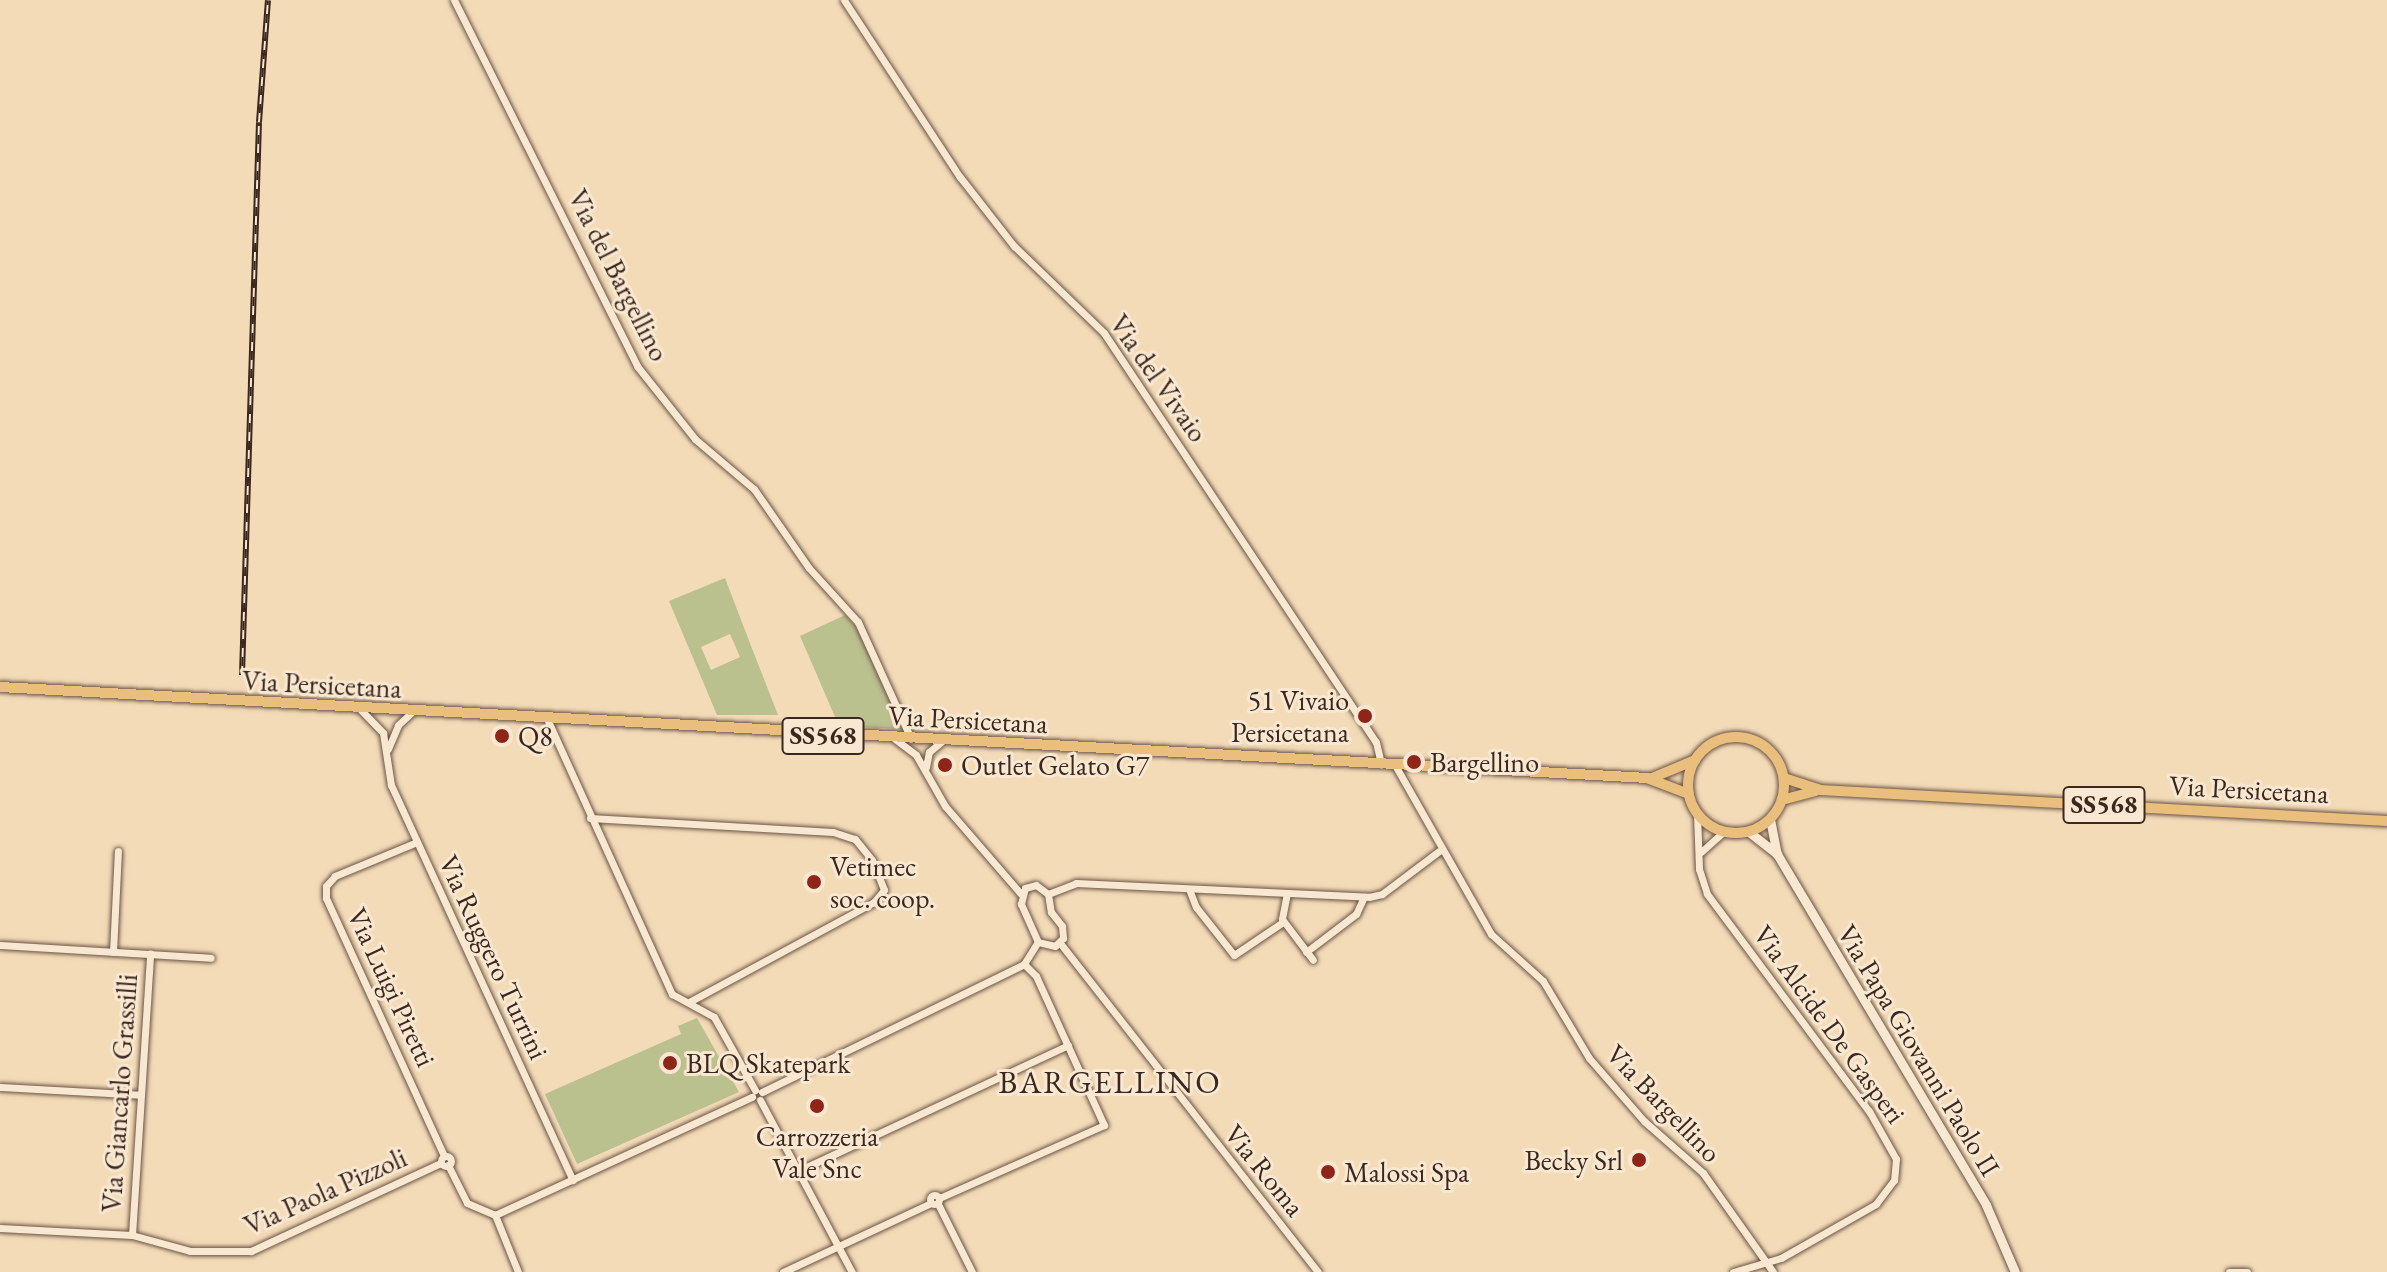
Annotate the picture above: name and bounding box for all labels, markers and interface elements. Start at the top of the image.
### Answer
street label: Via del Bargellino [561,183,677,367]
street label: Via del Vivaio [1103,308,1215,448]
street label: Via Persicetana [241,663,403,705]
place label: 51 Vivaio Persicetana [1231,683,1349,749]
street label: Via Persicetana [887,698,1049,740]
marker: 51 Vivaio Persicetana [1356,707,1374,725]
road number: SS568 [781,714,865,758]
place label: Q8 [518,719,553,753]
marker: Q8 [493,727,511,745]
place label: Bargellino [1430,745,1539,779]
place label: Outlet Gelato G7 [961,748,1149,782]
marker: Bargellino [1405,753,1423,771]
marker: Outlet Gelato G7 [936,756,954,774]
street label: Via Persicetana [2168,768,2330,810]
road number: SS568 [2062,783,2146,827]
place label: Vetimec soc. coop. [830,849,935,915]
street label: Via Ruggero Turrini [432,850,556,1064]
marker: Vetimec soc. coop. [805,873,823,891]
street label: Via Luigi Piretti [341,902,443,1072]
street label: Via Alcide De Gasperi [1747,918,1913,1130]
street label: Via Papa Giovanni Paolo II [1831,918,2007,1182]
street label: Via Giancarlo Grassilli [94,973,144,1213]
street label: Via Bargellino [1600,1037,1728,1169]
place label: BLQ Skatepark [686,1046,850,1080]
marker: BLQ Skatepark [661,1054,679,1072]
district label: BARGELLINO [998,1063,1222,1101]
marker: Carrozzeria Vale Snc [808,1097,826,1115]
street label: Via Roma [1218,1117,1312,1223]
place label: Carrozzeria Vale Snc [756,1119,878,1185]
street label: Via Paola Pizzoli [238,1140,412,1242]
place label: Becky Srl [1524,1143,1623,1177]
marker: Becky Srl [1630,1151,1648,1169]
place label: Malossi Spa [1344,1155,1469,1189]
marker: Malossi Spa [1319,1163,1337,1181]

